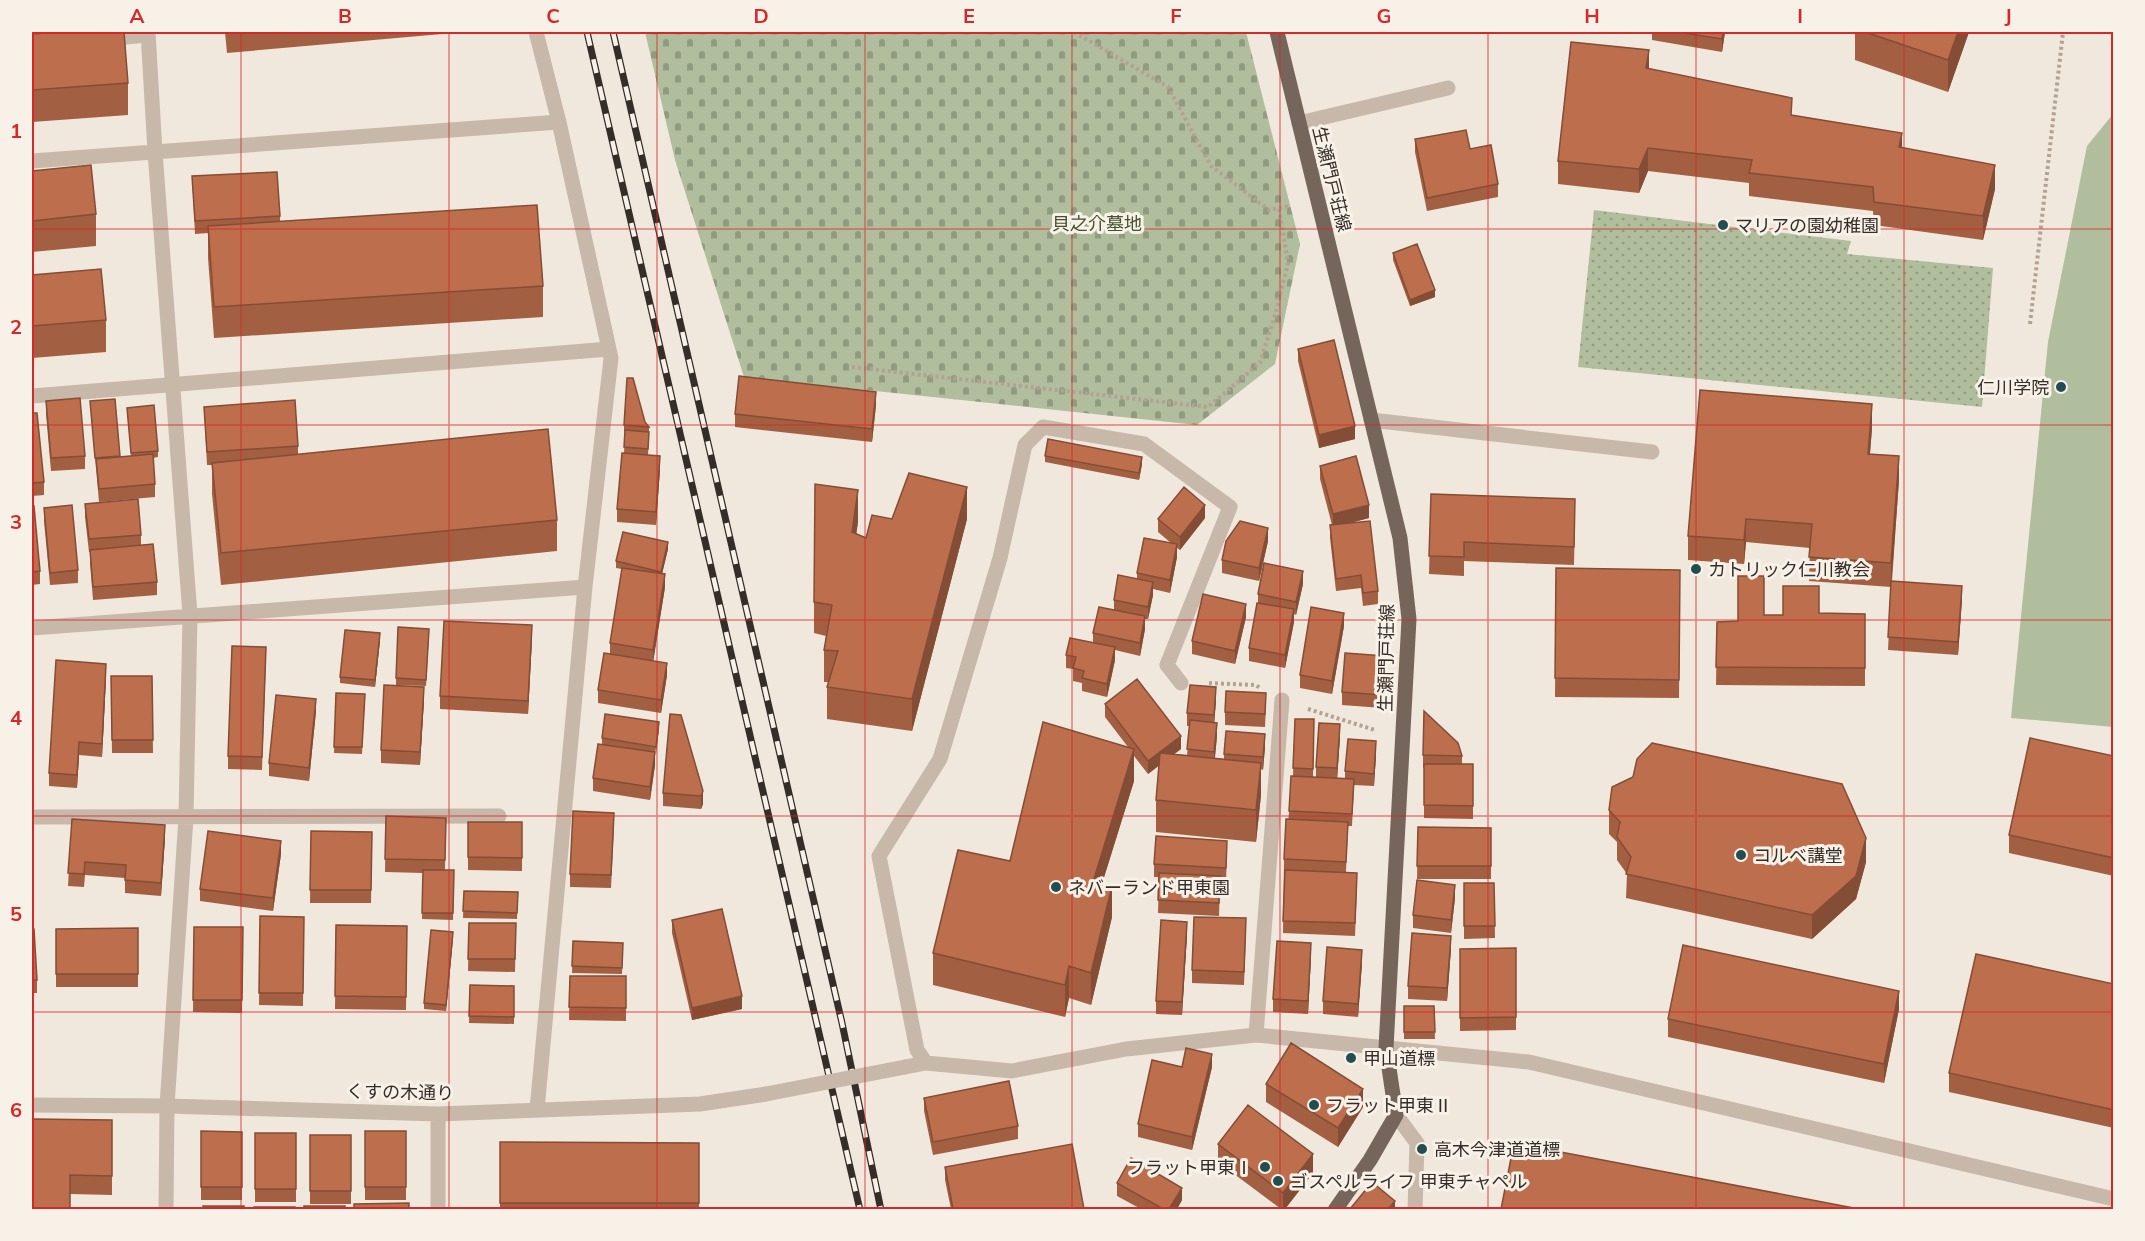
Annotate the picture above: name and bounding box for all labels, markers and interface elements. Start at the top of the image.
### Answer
text: A [130,3,145,28]
text: B [338,3,352,28]
text: C [546,3,560,28]
text: D [753,3,769,28]
text: E [963,3,975,28]
text: F [1170,3,1182,28]
text: G [1377,3,1391,28]
text: H [1584,3,1600,28]
text: I [1797,3,1803,28]
text: J [2004,3,2012,28]
text: 1 [10,118,22,143]
street label: 生瀬門戸荘線 [1308,124,1356,234]
park label: 貝之介墓地 [1052,212,1142,235]
place label: マリアの園幼稚園 [1735,214,1879,237]
marker: マリアの園幼稚園 [1716,218,1730,232]
text: 2 [10,314,22,339]
place label: 仁川学院 [1977,376,2049,399]
marker: 仁川学院 [2054,380,2068,394]
text: 3 [10,509,22,534]
place label: カトリック仁川教会 [1708,558,1870,581]
marker: カトリック仁川教会 [1689,562,1703,576]
street label: 生瀬門戸荘線 [1374,604,1398,712]
text: 4 [10,705,22,730]
place label: コルベ講堂 [1753,844,1843,867]
marker: コルベ講堂 [1734,848,1748,862]
place label: ネバーランド甲東園 [1068,876,1230,899]
marker: ネバーランド甲東園 [1049,880,1063,894]
text: 5 [10,901,22,926]
place label: 甲山道標 [1363,1047,1435,1070]
marker: 甲山道標 [1344,1051,1358,1065]
street label: くすの木通り [346,1080,454,1104]
place label: フラット甲東Ⅱ [1326,1094,1452,1117]
text: 6 [10,1097,22,1122]
marker: フラット甲東Ⅱ [1307,1098,1321,1112]
place label: 高木今津道道標 [1434,1138,1560,1161]
marker: 高木今津道道標 [1415,1142,1429,1156]
place label: フラット甲東Ⅰ [1127,1156,1253,1179]
marker: フラット甲東Ⅰ [1258,1160,1272,1174]
place label: ゴスペルライフ 甲東チャペル [1290,1170,1528,1193]
marker: ゴスペルライフ 甲東チャペル [1271,1174,1285,1188]

